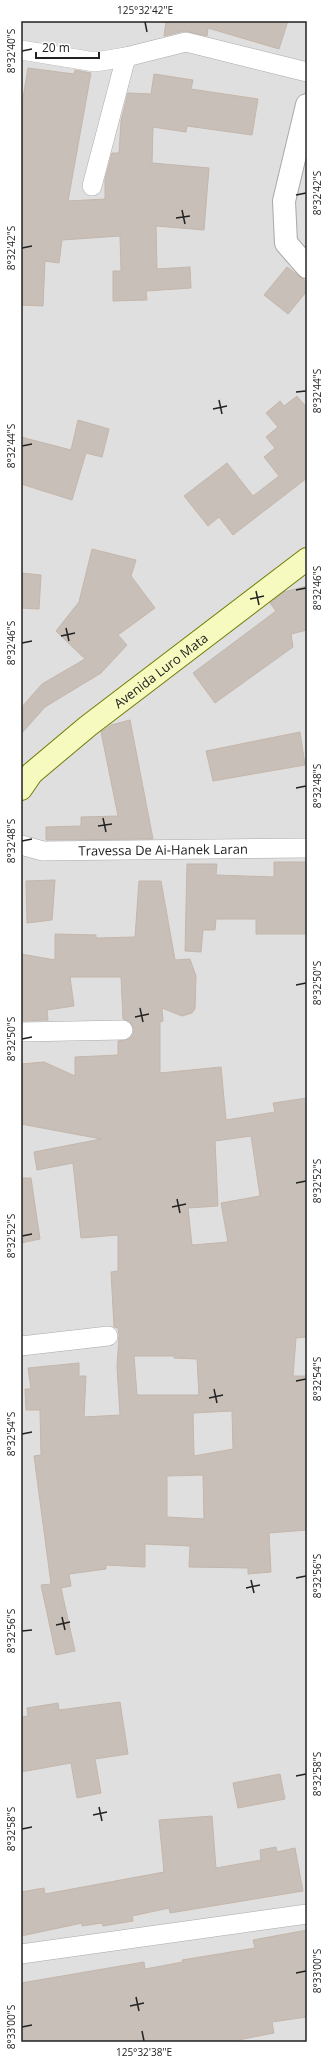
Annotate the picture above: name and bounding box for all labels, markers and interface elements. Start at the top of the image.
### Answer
text: 125°32'42"E [117,3,173,17]
text: 8°32'40"S [4,29,18,73]
scale bar [36,34,99,60]
text: 20 m [42,39,70,56]
text: 8°32'42"S [310,171,324,215]
text: 8°32'42"S [4,226,18,270]
text: 8°32'44"S [310,369,324,413]
text: 8°32'44"S [4,424,18,468]
text: 8°32'46"S [310,566,324,610]
text: 8°32'46"S [4,621,18,665]
street label: Avenida Luro Mata [110,629,212,712]
text: 8°32'48"S [310,764,324,808]
text: 8°32'48"S [4,819,18,863]
street label: Travessa De Ai-Hanek Laran [78,840,248,860]
text: 8°32'50"S [310,961,324,1005]
text: 8°32'50"S [4,1017,18,1061]
text: 8°32'52"S [310,1159,324,1203]
text: 8°32'52"S [4,1214,18,1258]
text: 8°32'54"S [310,1357,324,1401]
text: 8°32'54"S [4,1412,18,1456]
text: 8°32'56"S [310,1554,324,1598]
text: 8°32'56"S [4,1609,18,1653]
text: 8°32'58"S [310,1752,324,1796]
text: 8°32'58"S [4,1807,18,1851]
text: 8°33'00"S [310,1949,324,1993]
text: 8°33'00"S [4,2005,18,2049]
text: 125°32'38"E [116,2045,172,2059]

